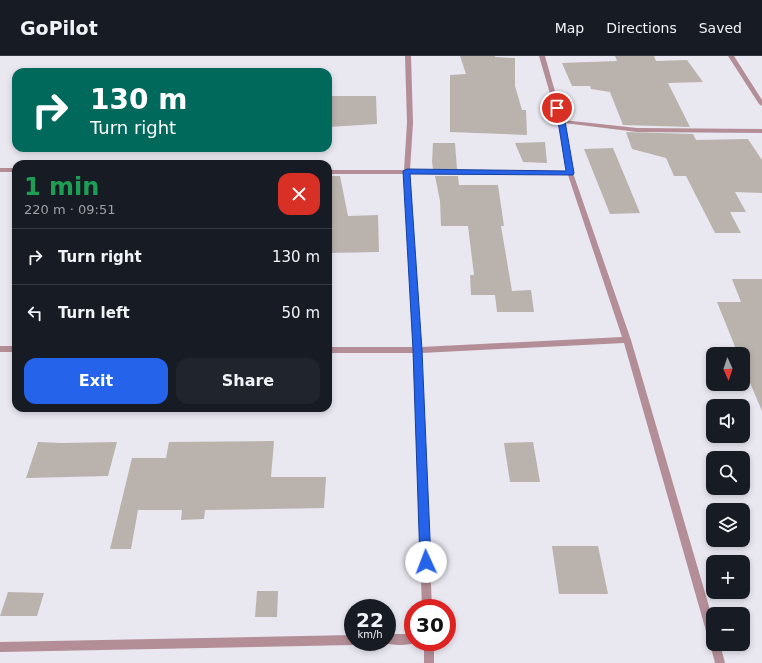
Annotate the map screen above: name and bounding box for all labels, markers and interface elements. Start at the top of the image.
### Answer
text: GoPilot [20,17,98,39]
text: Map [555,20,584,36]
text: Directions [606,20,677,36]
text: Saved [699,20,742,36]
text: 130 m [90,83,187,116]
icon: right [24,84,76,136]
pin [540,91,574,125]
icon: arrive [546,97,568,119]
text: Turn right [90,117,176,138]
text: 1 min [24,173,99,201]
button: close [278,173,320,215]
text: 220 m · 09:51 [24,202,115,217]
icon: right [24,246,46,268]
text: Turn right [58,248,142,266]
text: 130 m [272,248,320,266]
icon: left [24,302,46,324]
text: Turn left [58,304,130,322]
text: 50 m [282,304,320,322]
north arrow [706,347,750,391]
map controls [706,347,750,651]
button: Exit [24,358,168,404]
button: Share [176,358,320,404]
button: sound [706,399,750,443]
button: search [706,451,750,495]
button: layers [706,503,750,547]
position arrow [405,541,447,583]
button: + [706,555,750,599]
speed limit sign: 30 [404,599,456,651]
button: − [706,607,750,651]
text: 22 [356,608,384,632]
text: km/h [357,629,383,640]

